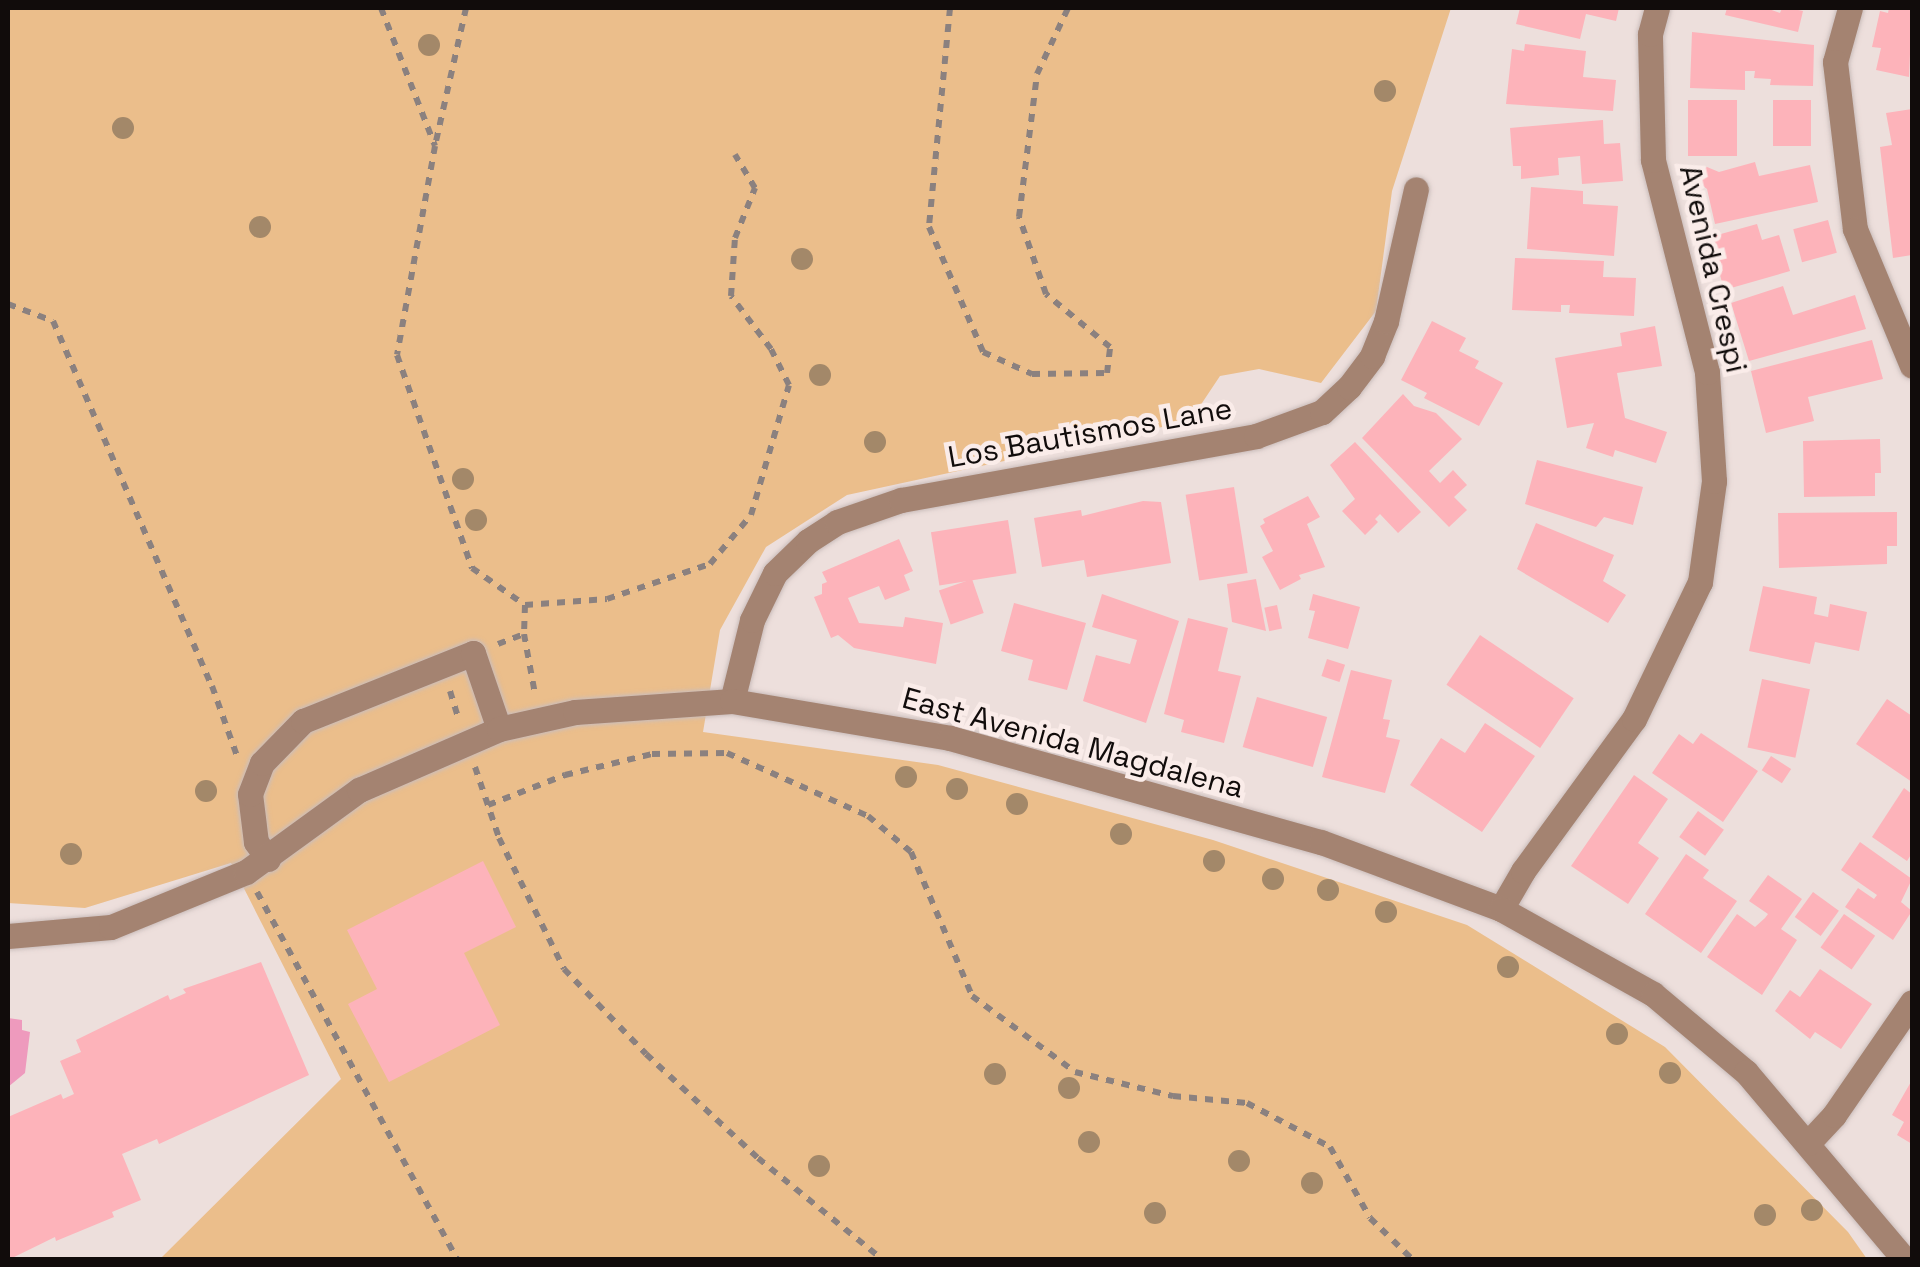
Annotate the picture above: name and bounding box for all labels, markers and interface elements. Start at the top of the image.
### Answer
street label: Avenida Crespi [1672,162,1754,376]
street label: Los Bautismos Lane [945,390,1235,476]
street label: East Avenida Magdalena [898,680,1248,806]

